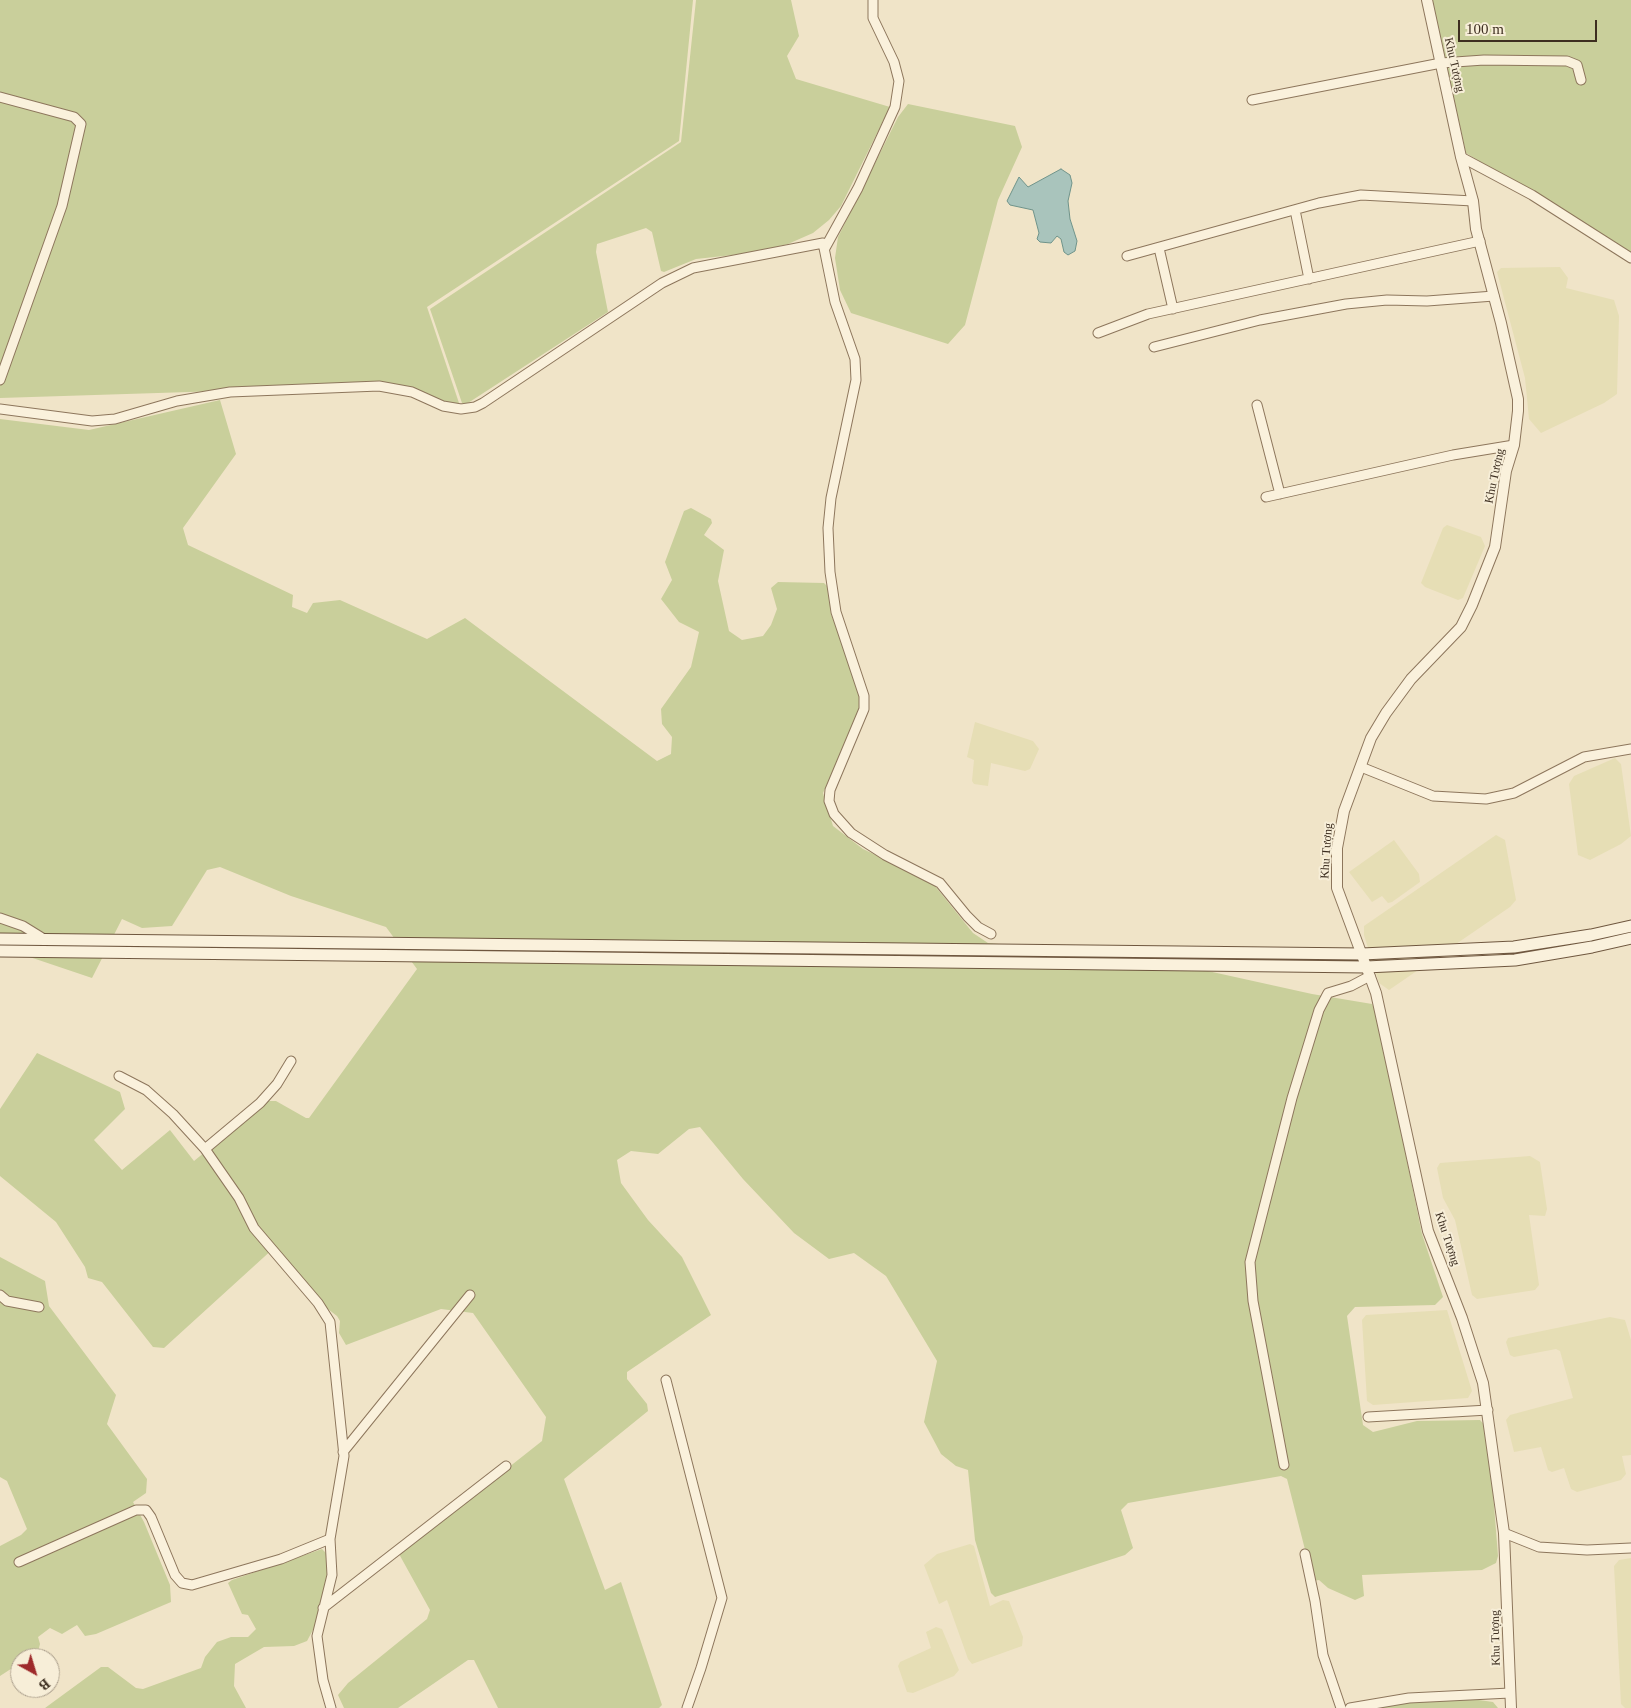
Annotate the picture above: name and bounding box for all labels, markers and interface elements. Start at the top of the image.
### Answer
scale bar [1461,10,1600,42]
text: 100 m [1466,21,1504,37]
street label: Khu Tượng [1441,36,1467,94]
street label: Khu Tượng [1482,447,1508,505]
street label: Khu Tượng [1318,823,1336,879]
street label: Khu Tượng [1432,1210,1462,1268]
street label: Khu Tượng [1488,1610,1504,1666]
north arrow [10,1648,60,1698]
text: B [36,1675,52,1693]

